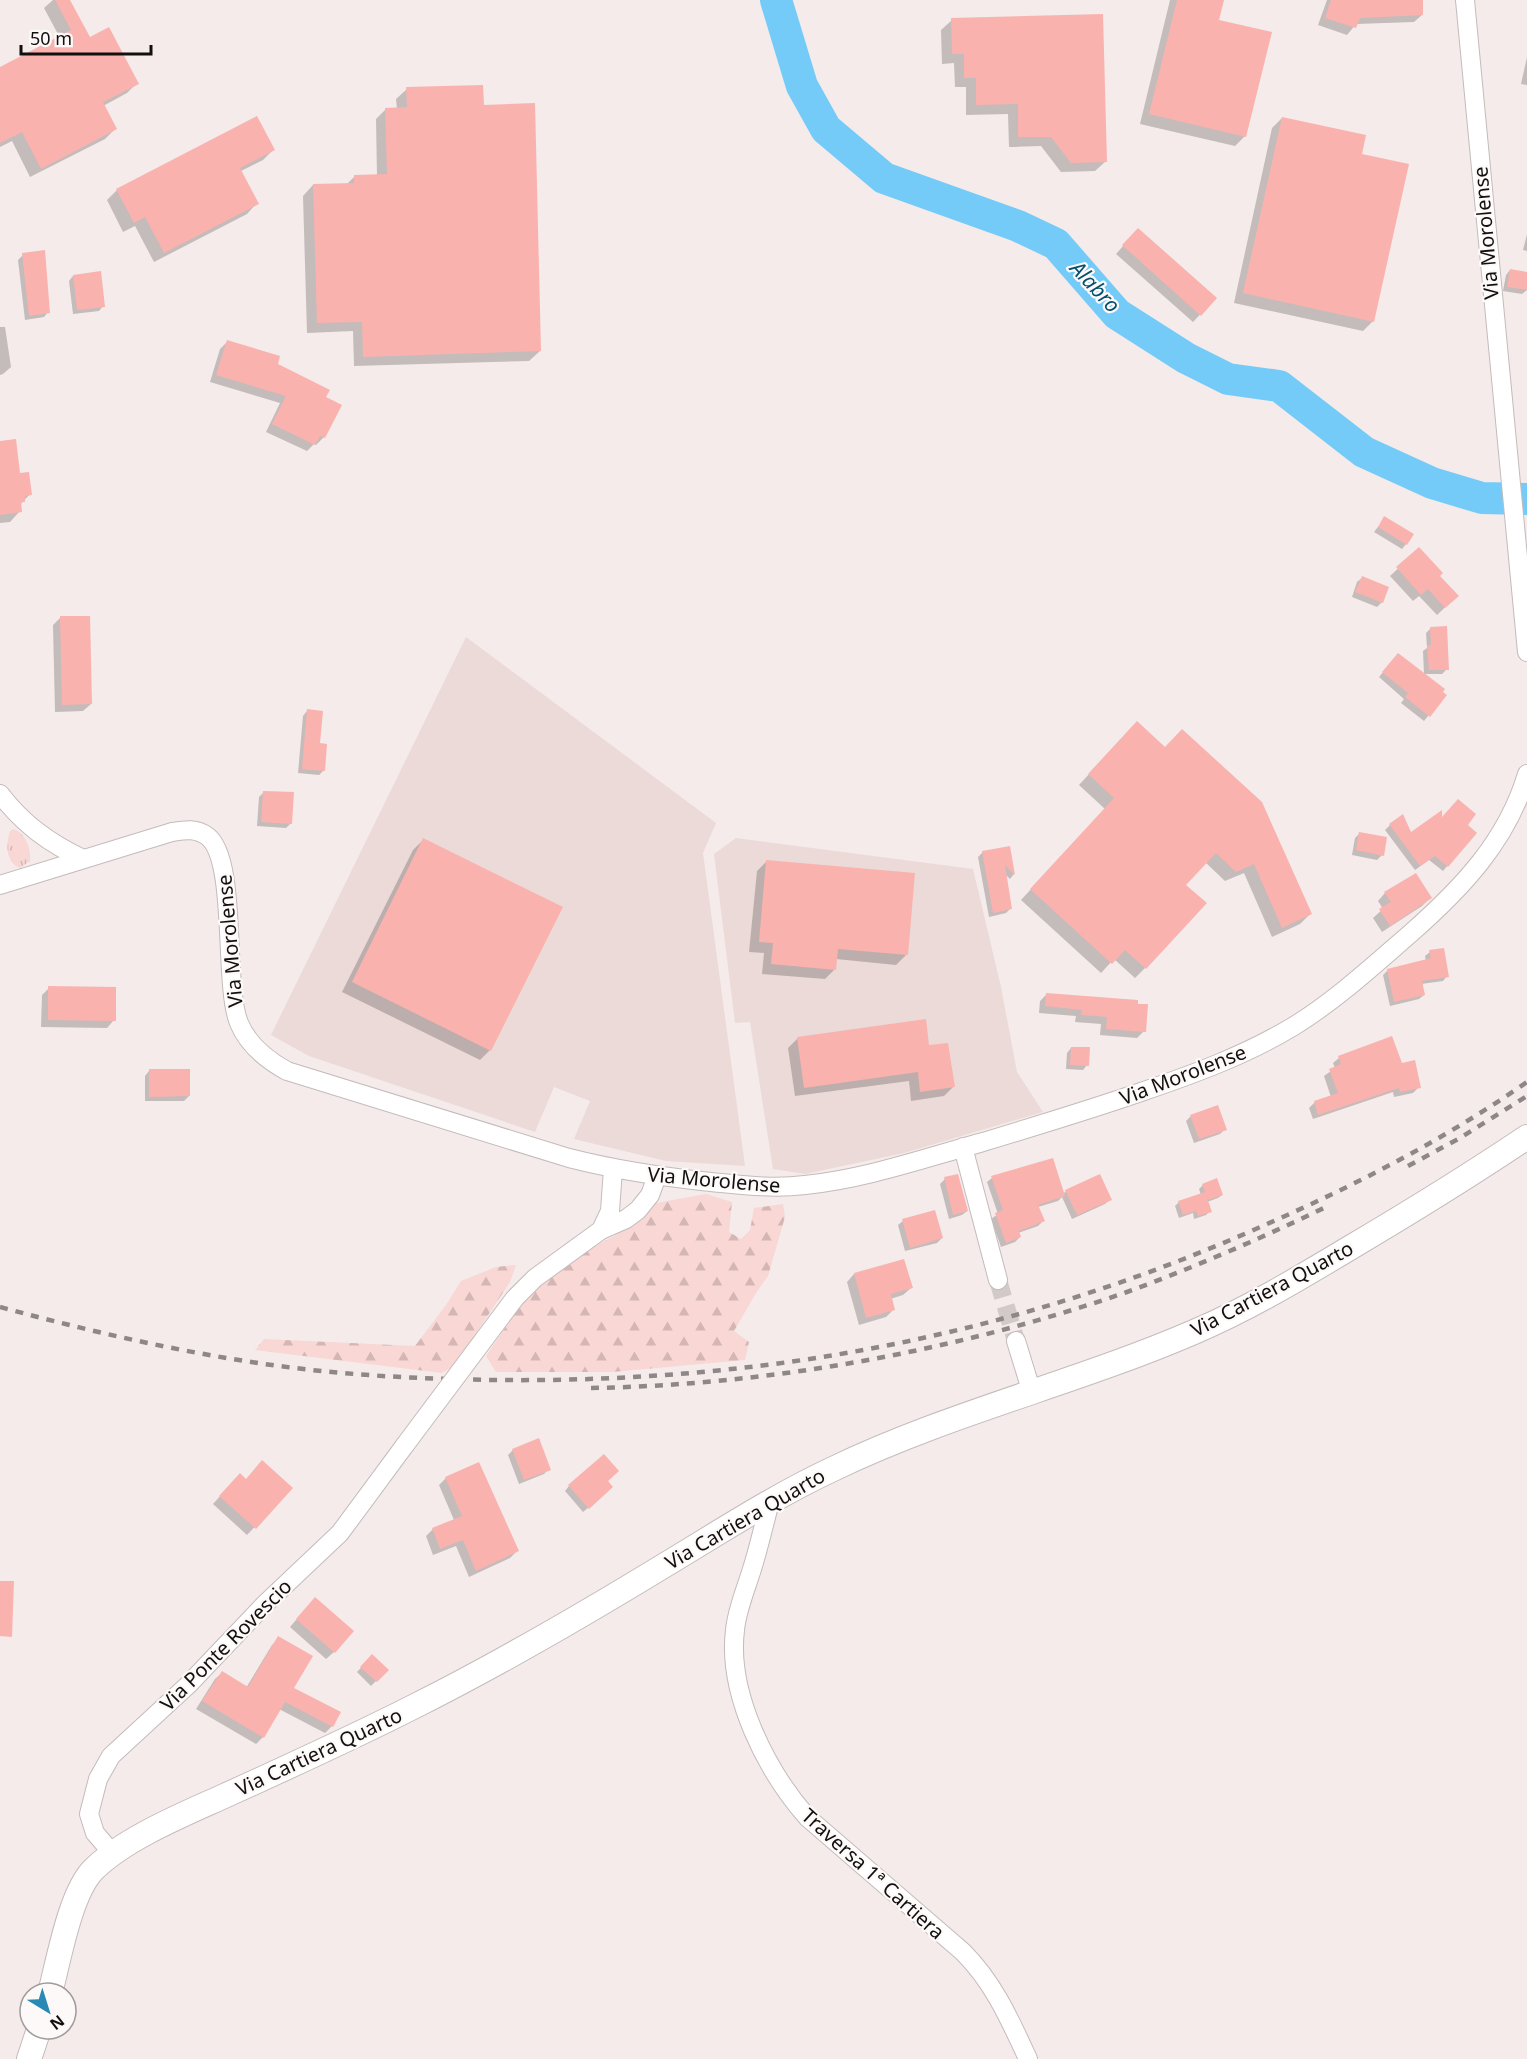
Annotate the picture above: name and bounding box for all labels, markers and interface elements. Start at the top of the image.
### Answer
scale bar [21,18,152,56]
text: 50 m [30,26,72,50]
street label: Via Morolense [1466,165,1505,301]
water label: Alabro [1063,253,1127,318]
street label: Via Morolense [210,873,249,1009]
street label: Via Morolense [1116,1038,1250,1111]
street label: Via Morolense [646,1160,782,1199]
street label: Via Cartiera Quarto [1186,1234,1358,1343]
street label: Via Cartiera Quarto [660,1462,830,1575]
street label: Via Ponte Rovescio [154,1573,297,1716]
street label: Via Cartiera Quarto [231,1701,406,1802]
street label: Traversa 1ª Cartiera [796,1802,951,1945]
north arrow [18,1981,78,2041]
text: N [45,2010,69,2035]

